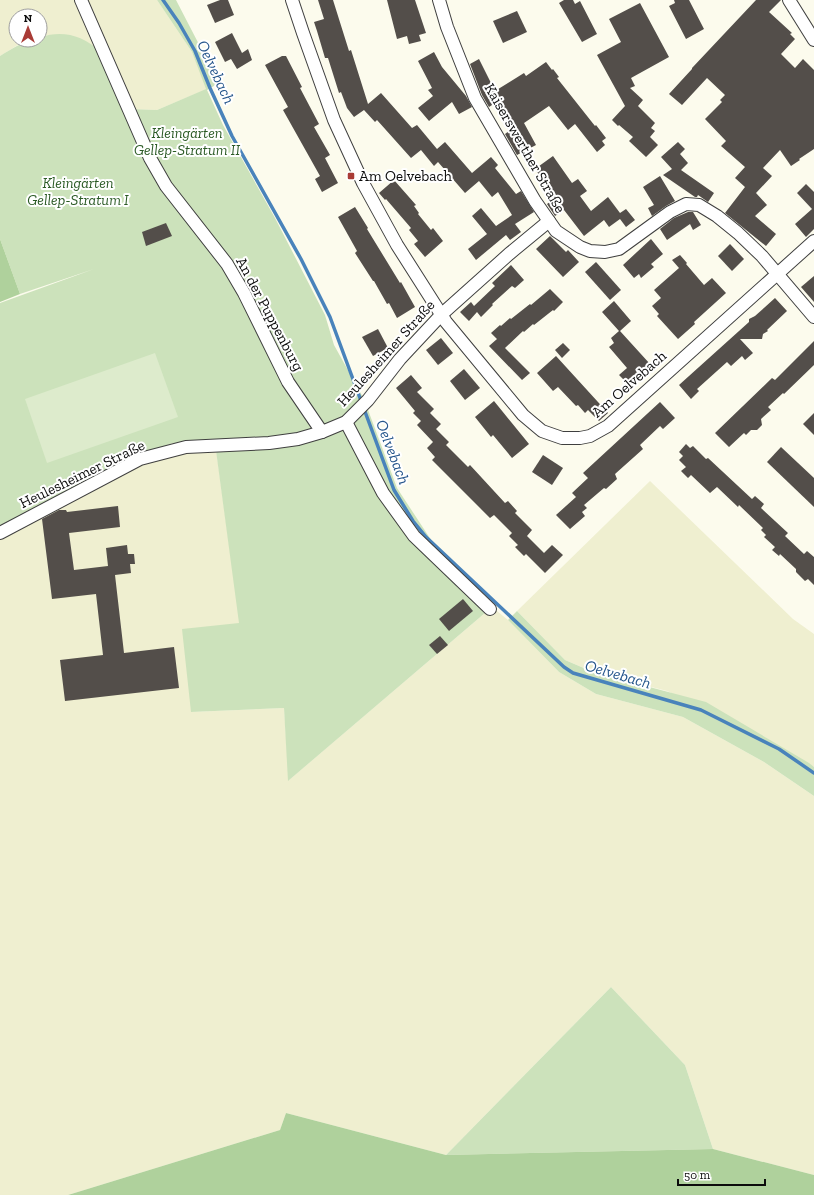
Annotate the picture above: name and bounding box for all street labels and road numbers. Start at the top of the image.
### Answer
street label: Kaiserswerther Straße [481,80,569,216]
street label: An der Puppenburg [232,254,308,374]
street label: Heulesheimer Straße [333,296,439,410]
street label: Am Oelvebach [588,346,670,421]
street label: Heulesheimer Straße [16,436,148,512]

